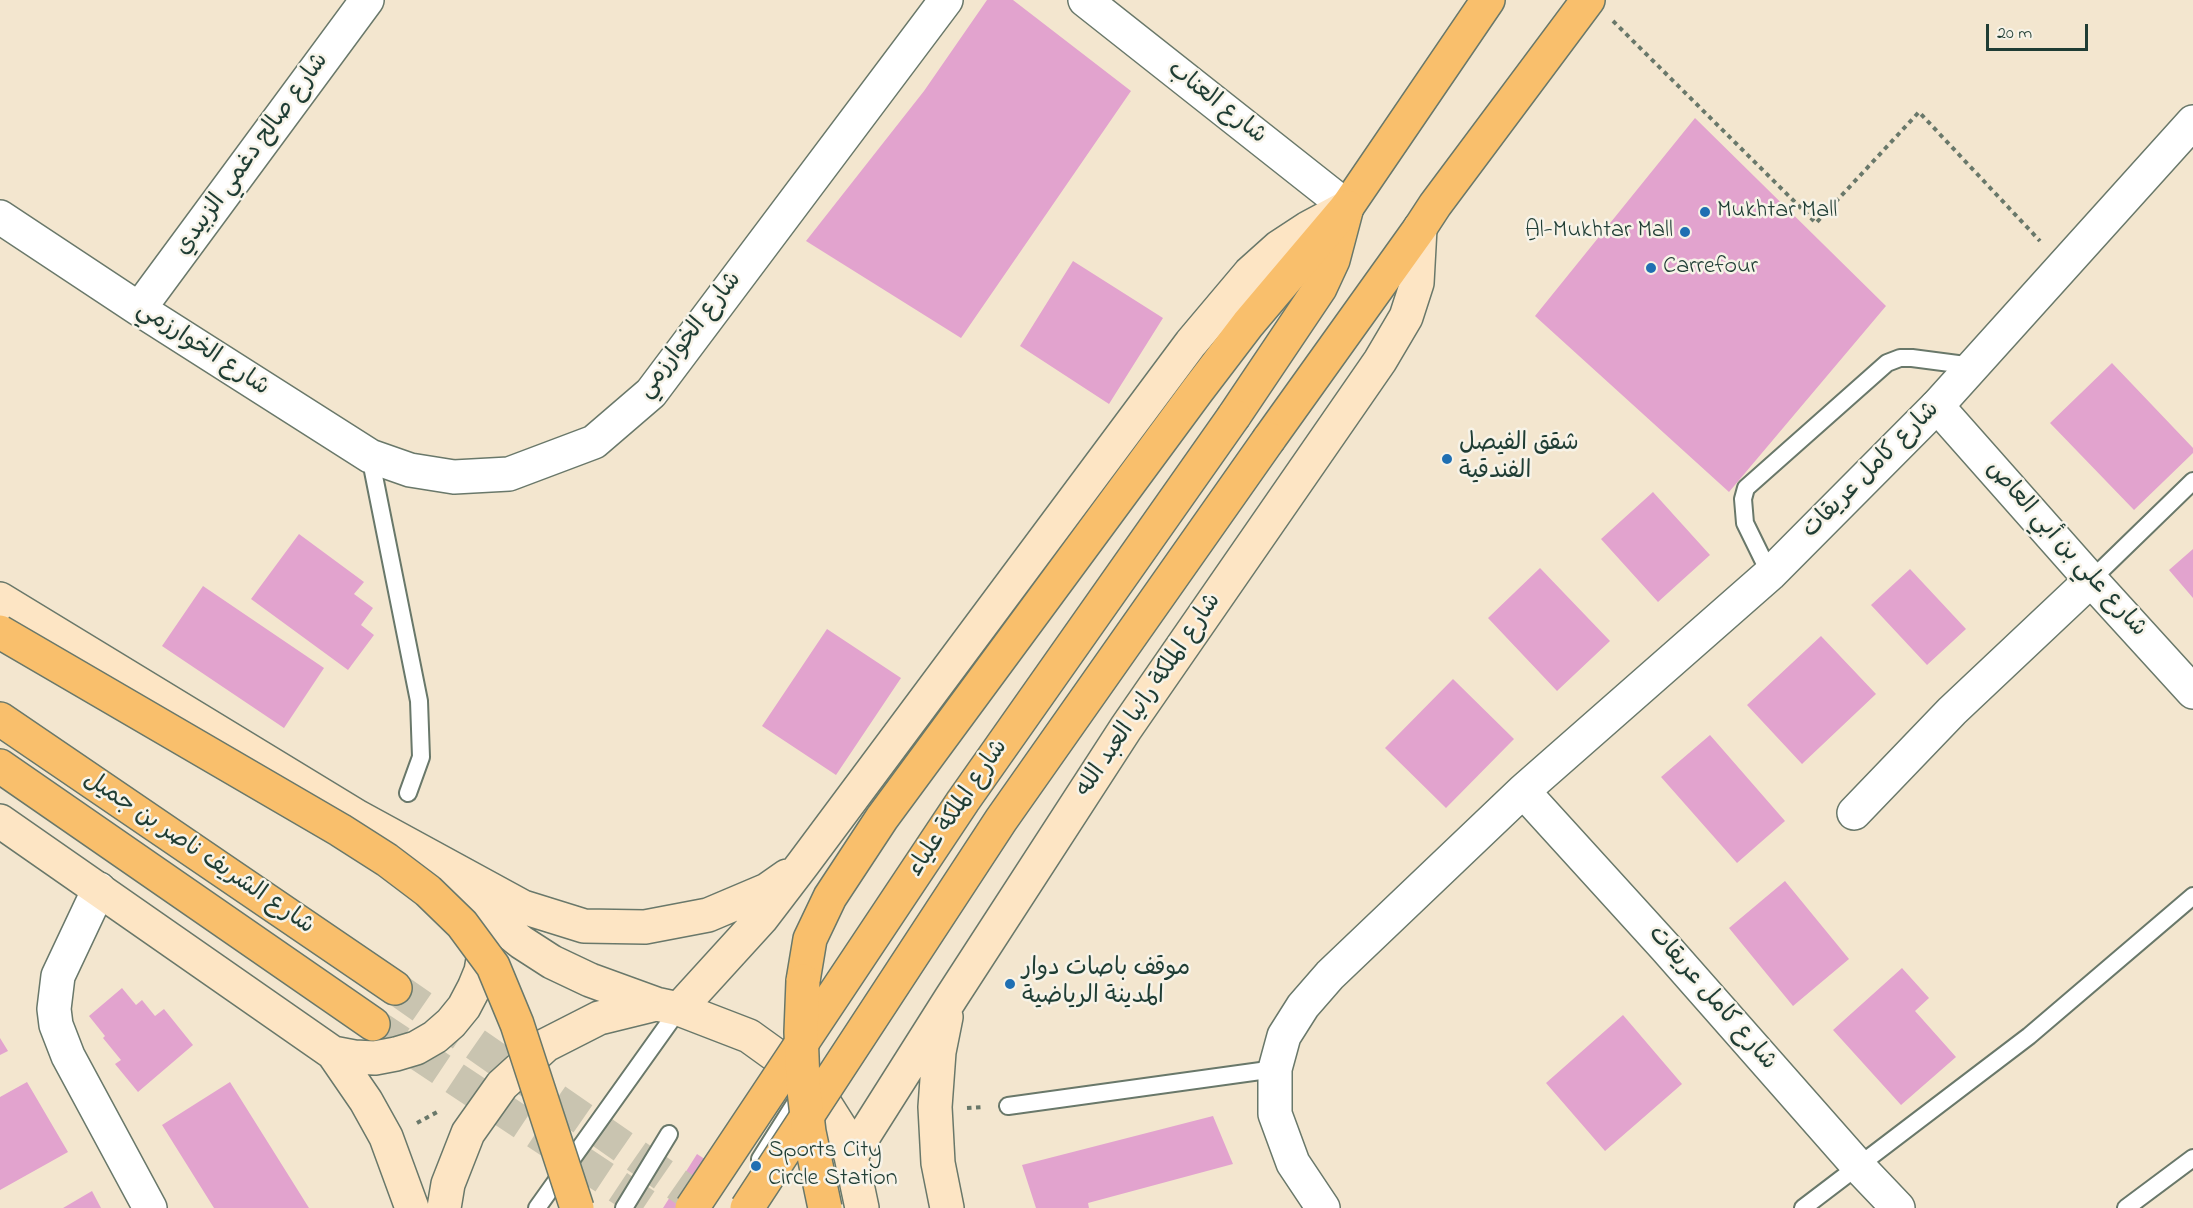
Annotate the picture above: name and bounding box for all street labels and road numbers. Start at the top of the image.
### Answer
street label: شارع صالح دغمي الزبيدي [170,48,336,262]
street label: شارع العناب [1161,56,1271,152]
street label: شارع الخوارزمي [633,267,749,405]
street label: شارع الخوارزمي [130,296,274,404]
street label: شارع كامل عريقات [1798,397,1946,545]
street label: شارع علي بن أبي العاص [1978,456,2152,644]
street label: شارع الملكة رانيا العبد الله [1071,589,1229,803]
street label: شارع الملكة علياء [903,735,1015,883]
street label: شارع الشريف ناصر بن جميل [77,766,319,942]
street label: شارع كامل عريقات [1641,921,1781,1077]

